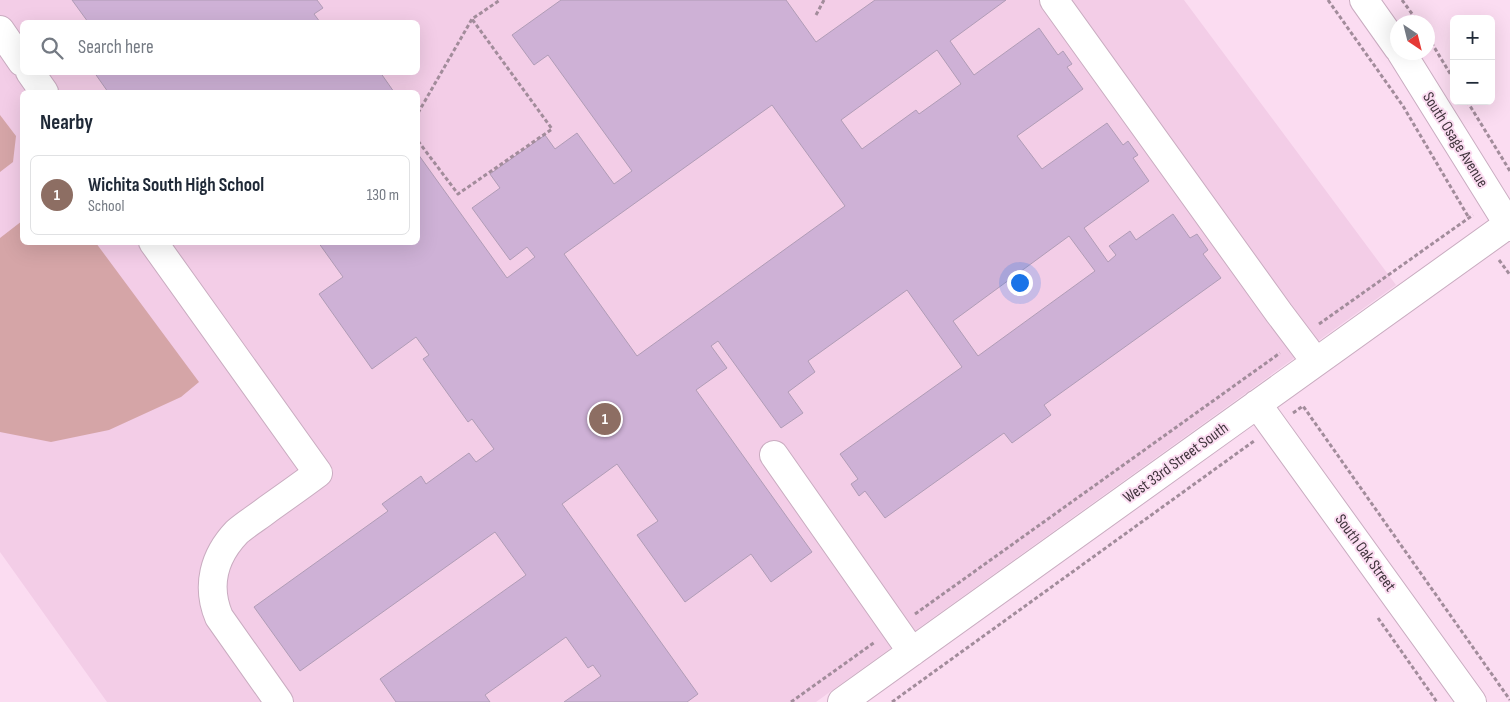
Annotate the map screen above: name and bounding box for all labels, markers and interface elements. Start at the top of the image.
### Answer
north arrow [1390,15,1435,60]
map controls [1450,15,1495,105]
button: + [1450,15,1495,60]
search box [20,20,420,75]
icon: search [38,34,66,62]
text: Search here [78,36,154,59]
button: − [1450,60,1495,105]
street label: South Osage Avenue [1418,89,1492,191]
text: Nearby [40,110,93,135]
text: Wichita South High School [88,174,264,197]
text: 1 [54,186,60,205]
text: 130 m [367,186,399,205]
text: School [88,197,124,216]
your location [1007,270,1033,296]
pin: 1 [589,400,621,438]
street label: West 33rd Street South [1120,419,1232,507]
street label: South Oak Street [1331,511,1399,595]

